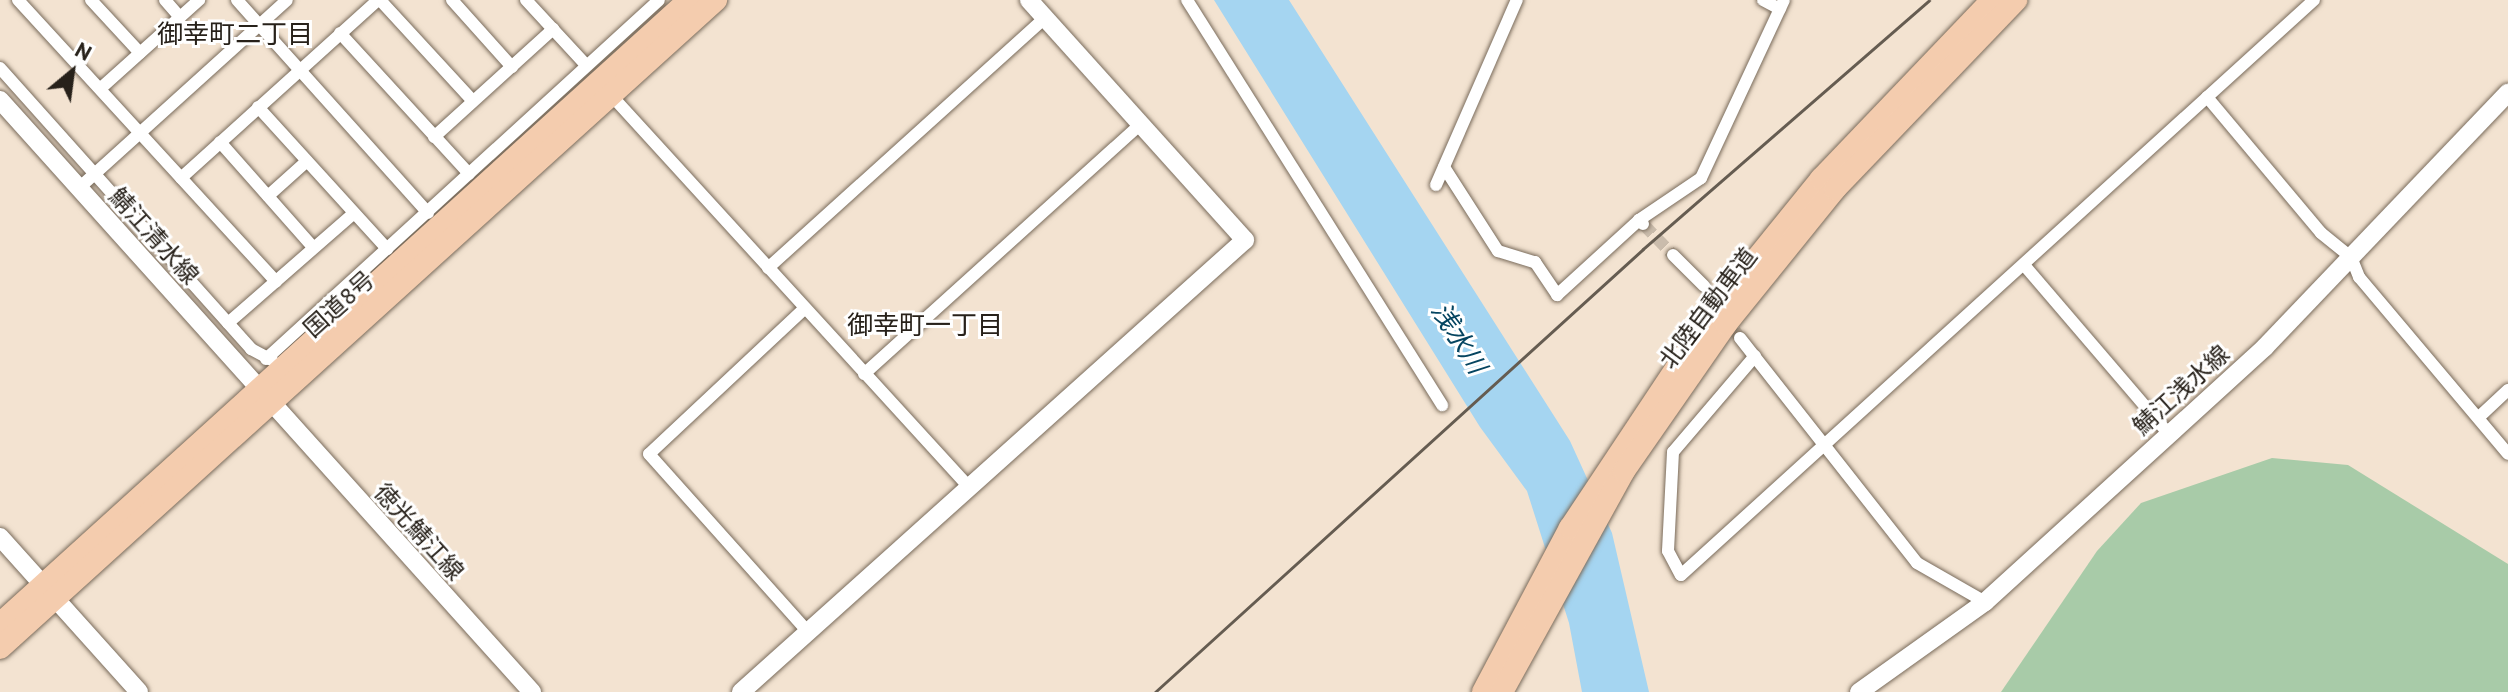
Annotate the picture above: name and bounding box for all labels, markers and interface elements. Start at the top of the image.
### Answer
district label: 御幸町二丁目 [157,18,313,50]
north arrow [32,32,112,112]
text: N [71,35,97,67]
street label: 鯖江清水線 [103,182,205,290]
street label: 北陸自動車道 [1653,242,1763,374]
street label: 国道8号 [298,265,380,343]
water label: 浅水川 [1425,297,1493,379]
district label: 御幸町一丁目 [847,309,1003,341]
street label: 鯖江浅水線 [2127,339,2235,441]
street label: 徳光鯖江線 [368,478,470,586]

